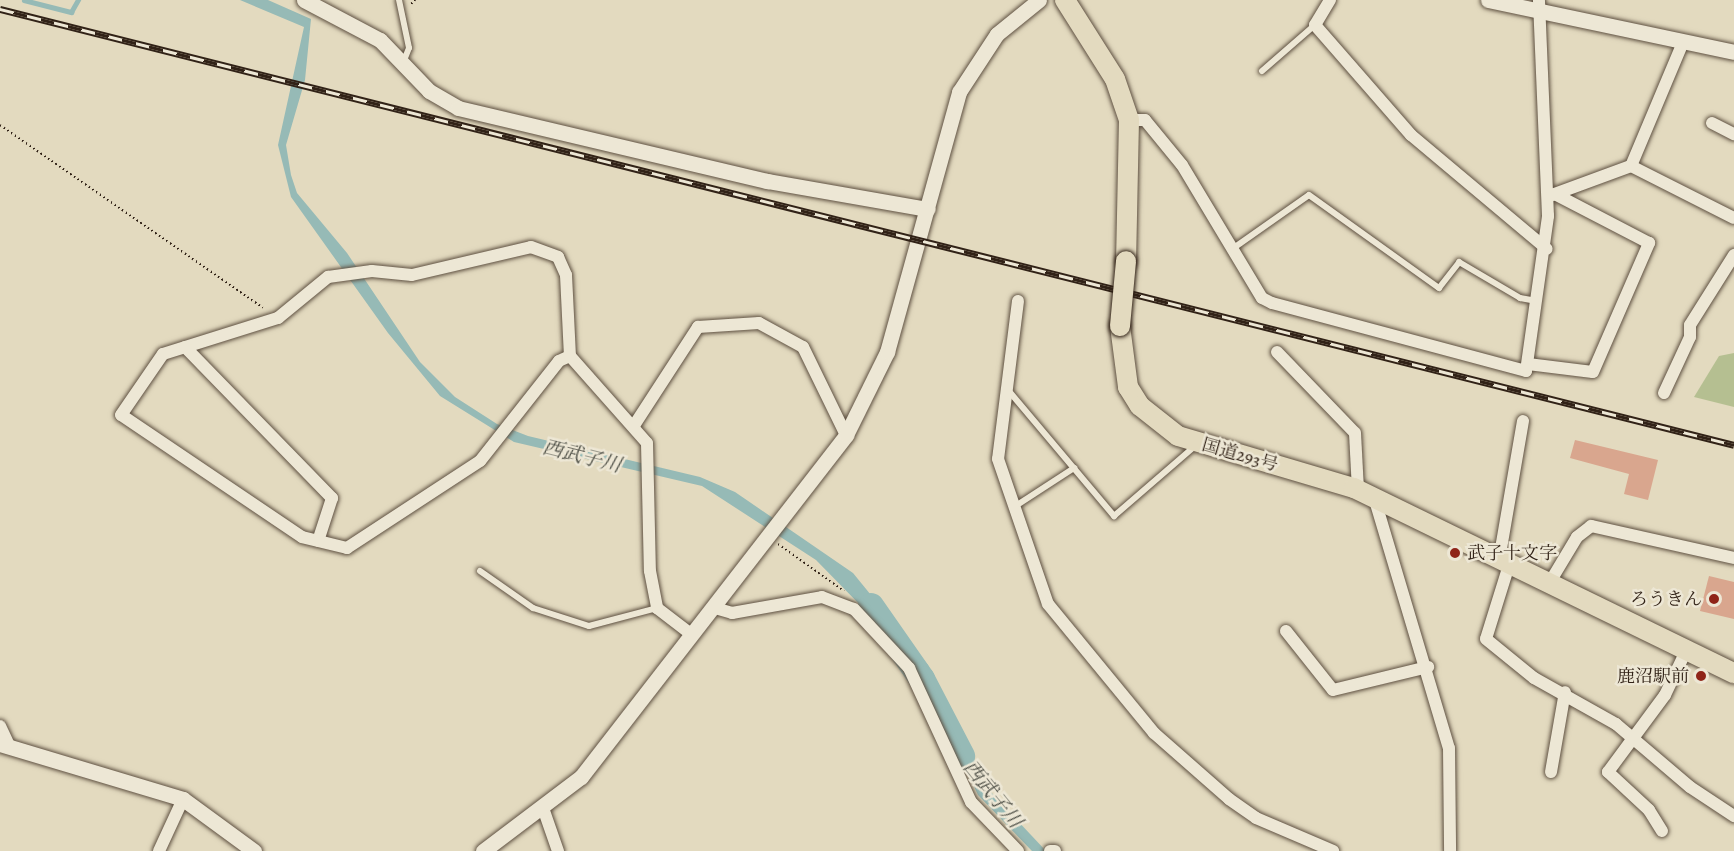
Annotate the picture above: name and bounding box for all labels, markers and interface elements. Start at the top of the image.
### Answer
street label: 国道293号 [1199,434,1281,476]
water label: 西武子川 [540,435,624,477]
place label: 武子十文字 [1467,542,1557,564]
marker: 武子十文字 [1448,546,1462,560]
place label: ろうきん [1630,588,1702,610]
marker: ろうきん [1707,592,1721,606]
place label: 鹿沼駅前 [1617,665,1689,687]
marker: 鹿沼駅前 [1694,669,1708,683]
water label: 西武子川 [959,755,1027,833]

